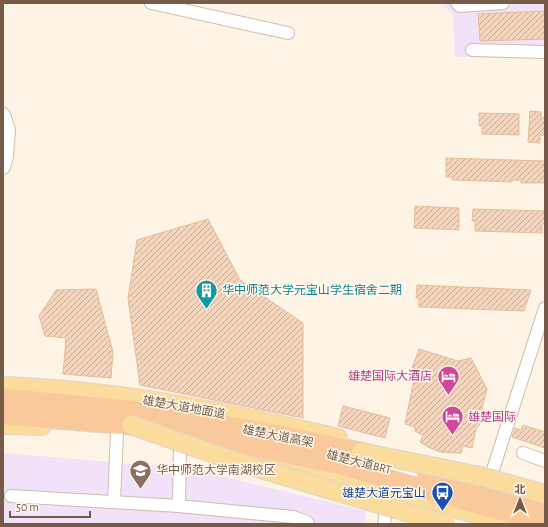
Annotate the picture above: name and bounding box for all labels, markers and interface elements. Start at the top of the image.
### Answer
building icon: 华中师范大学元宝山学生宿舍二期 [194,277,220,310]
place label: 华中师范大学元宝山学生宿舍二期 [222,283,402,296]
hotel icon: 雄楚国际大酒店 [435,363,461,396]
place label: 雄楚国际大酒店 [348,369,432,382]
street label: 雄楚大道地面道 [142,393,227,420]
hotel icon: 雄楚国际 [440,404,466,437]
place label: 雄楚国际 [468,410,516,423]
street label: 雄楚大道高架 [242,422,315,449]
street label: 雄楚大道BRT [325,447,393,476]
school or university icon: 华中师范大学南湖校区 [128,457,154,490]
place label: 华中师范大学南湖校区 [156,463,276,476]
north arrow [500,479,540,519]
bus stop icon: 雄楚大道元宝山 [429,480,455,513]
text: 北 [515,484,526,495]
place label: 雄楚大道元宝山 [342,486,426,499]
scale bar [10,493,90,519]
text: 50 m [16,501,39,513]

